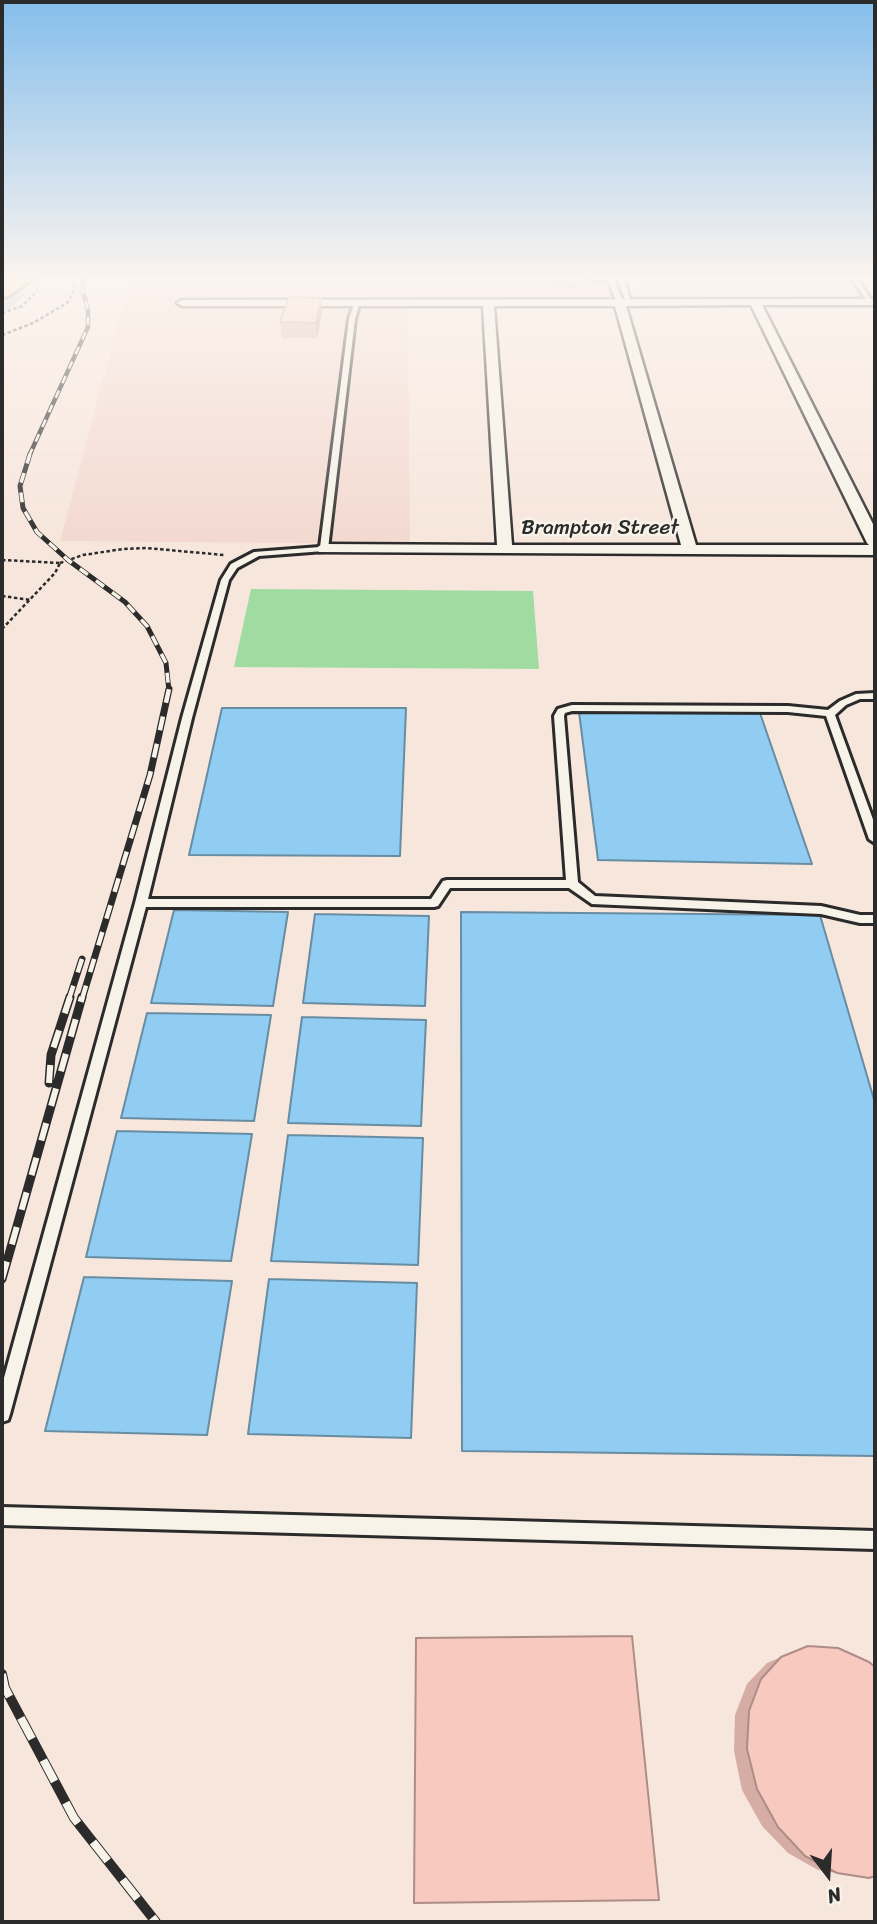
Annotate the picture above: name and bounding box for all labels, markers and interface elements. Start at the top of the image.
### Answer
street label: Brampton Street [521,516,679,542]
north arrow [793,1840,863,1910]
text: N [823,1878,845,1913]

